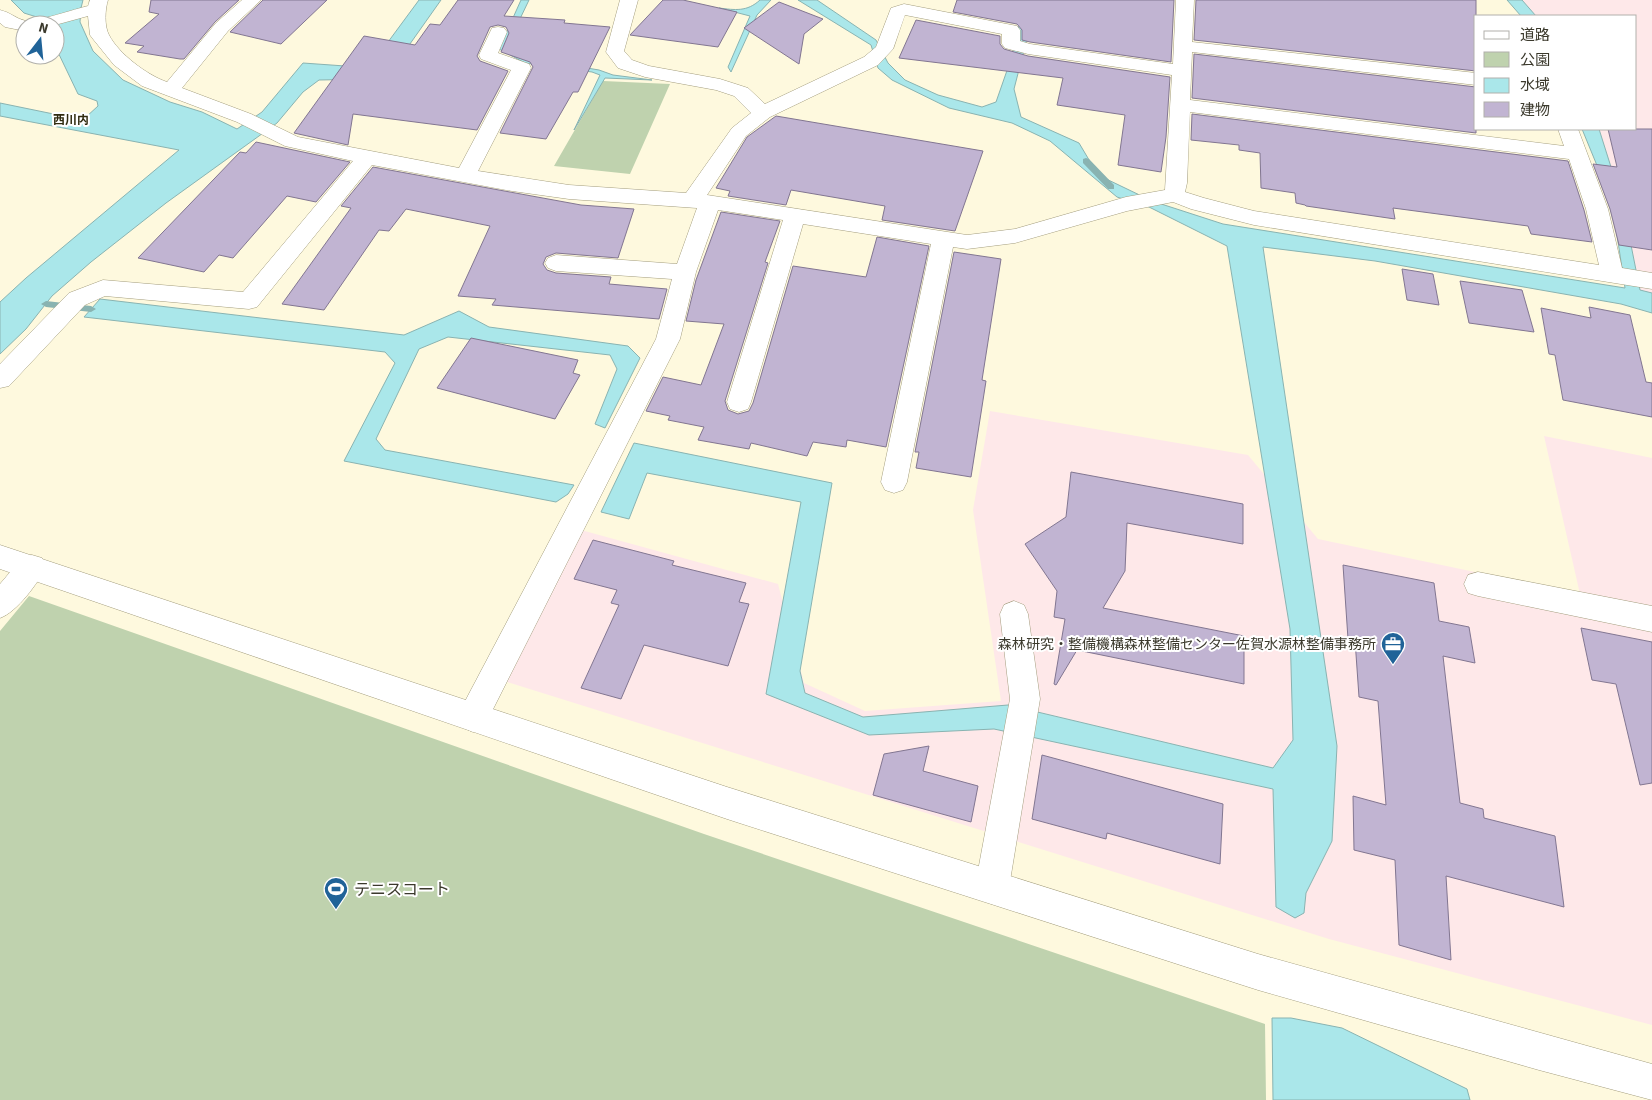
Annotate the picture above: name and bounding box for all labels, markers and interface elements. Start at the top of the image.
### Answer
north arrow [15,15,65,65]
legend [1474,15,1637,130]
text: N [36,18,51,39]
text: 道路 [1520,25,1550,46]
text: 公園 [1520,50,1550,71]
text: 水域 [1520,75,1550,96]
text: 建物 [1520,100,1550,121]
district label: 西川内 [53,112,89,129]
office icon: 森林研究・整備機構森林整備センター佐賀水源林整備事務所 [1380,631,1406,665]
place label: 森林研究・整備機構森林整備センター佐賀水源林整備事務所 [998,635,1376,655]
sports icon: テニスコート [323,876,349,910]
place label: テニスコート [354,879,450,901]

